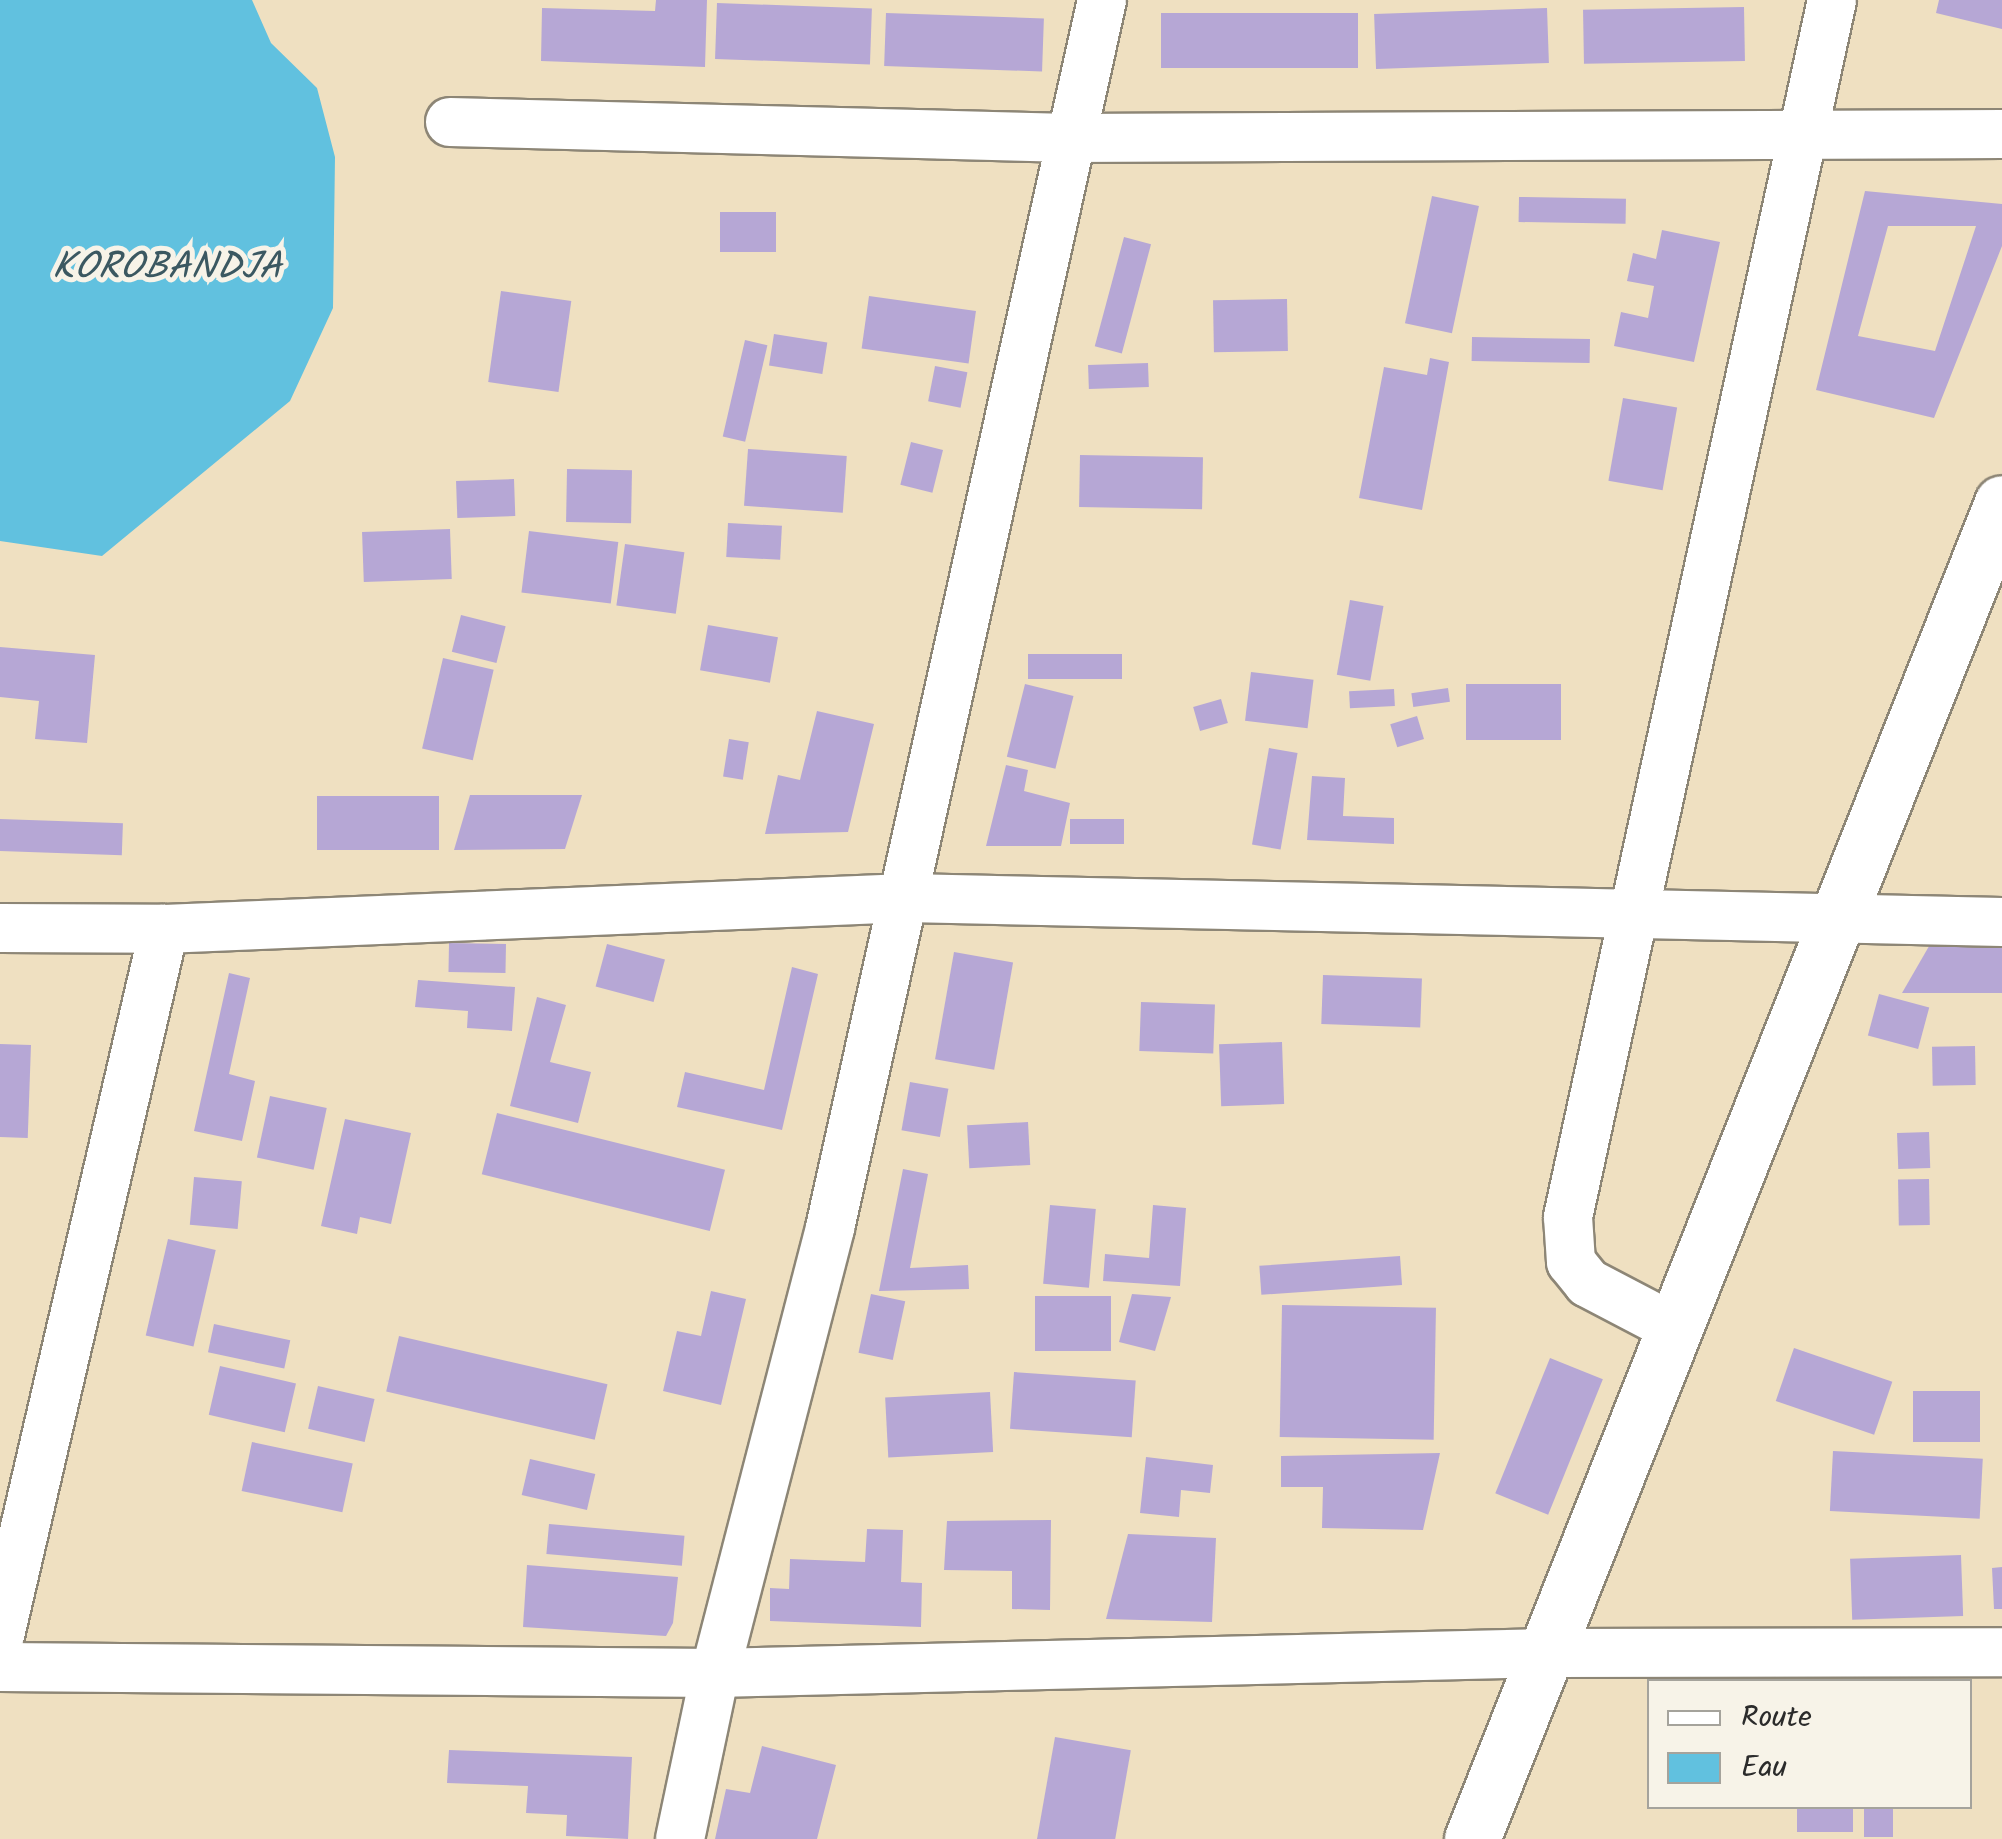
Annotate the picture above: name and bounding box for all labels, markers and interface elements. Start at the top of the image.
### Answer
water label: KOROBANDJA [52,246,282,292]
legend [1647,1679,1972,1809]
text: Route [1741,1694,1812,1742]
text: Eau [1741,1744,1787,1792]

